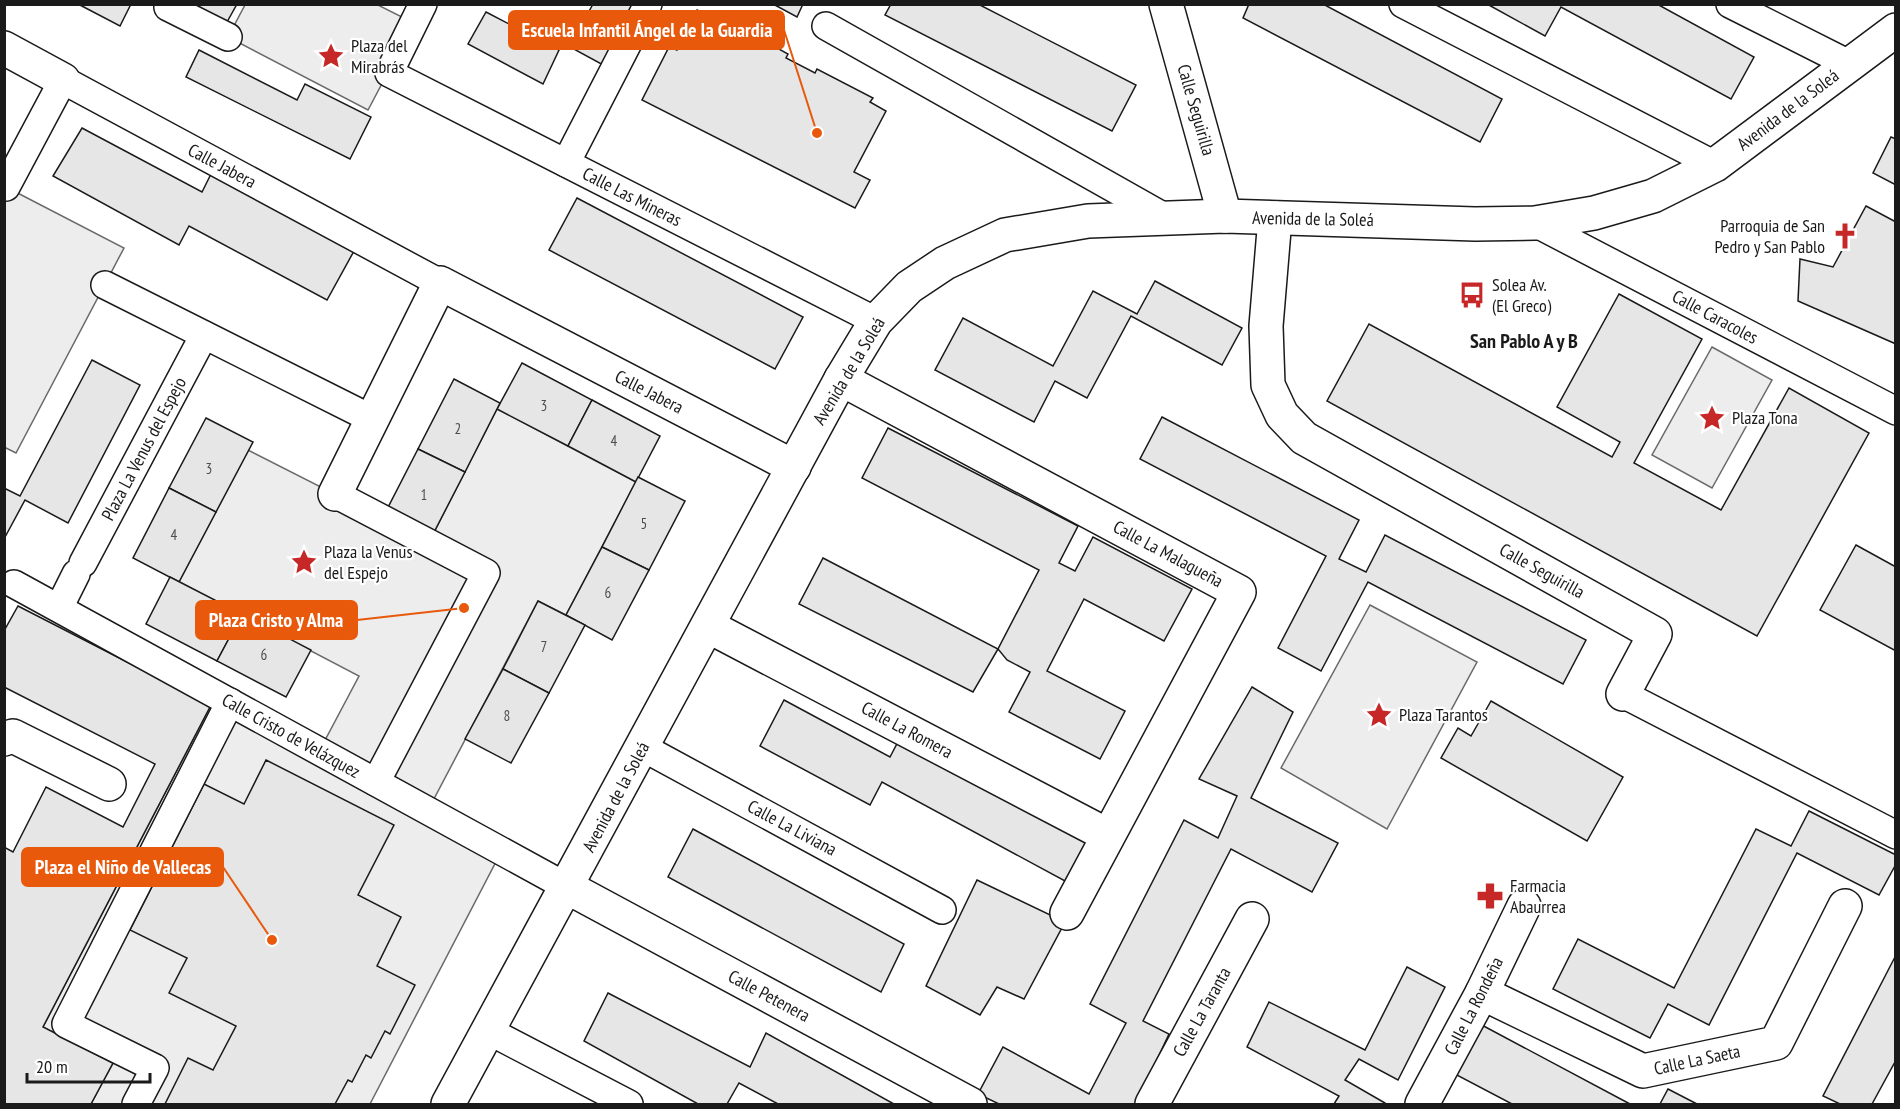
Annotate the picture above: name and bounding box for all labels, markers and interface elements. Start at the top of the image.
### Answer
callout: Escuela Infantil Ángel de la Guardia [509,11,784,49]
text: Escuela Infantil Ángel de la Guardia [522,17,772,43]
place label: Plaza del Mirabrás [351,34,408,78]
place icon: Plaza del Mirabrás [316,41,346,71]
street label: Calle Seguirilla [1173,62,1220,158]
street label: Avenida de la Soleá [1732,64,1843,155]
street label: Calle Jabera [184,138,260,193]
street label: Calle Las Mineras [579,162,686,231]
street label: Avenida de la Soleá [1252,206,1374,231]
place label: Parroquia de San Pedro y San Pablo [1714,214,1825,258]
church icon: Parroquia de San Pedro y San Pablo [1830,221,1860,251]
place label: Solea Av. (El Greco) [1492,273,1552,317]
bus stop icon: Solea Av. (El Greco) [1457,280,1487,310]
street label: Calle Caracoles [1668,284,1762,349]
street label: Avenida de la Soleá [807,313,890,429]
district label: San Pablo A y B [1470,328,1578,354]
street label: Calle Jabera [611,365,687,419]
street label: Plaza La Venus del Espejo [96,373,191,524]
house number: 3 [541,396,547,415]
place icon: Plaza Tona [1697,403,1727,433]
place label: Plaza Tona [1732,406,1798,429]
house number: 2 [455,419,461,438]
house number: 4 [611,431,618,450]
house number: 3 [206,459,212,478]
house number: 1 [421,485,427,504]
house number: 5 [641,514,647,533]
street label: Calle La Malagueña [1109,515,1227,592]
house number: 4 [171,525,178,544]
street label: Calle Seguirilla [1496,538,1589,603]
place label: Plaza la Venus del Espejo [324,540,412,584]
place icon: Plaza la Venus del Espejo [289,547,319,577]
house number: 6 [605,583,612,602]
callout: Plaza Cristo y Alma [196,601,357,639]
text: Plaza Cristo y Alma [209,607,343,633]
house number: 7 [541,637,547,656]
house number: 6 [261,645,268,664]
street label: Calle Cristo de Velázquez [218,688,364,783]
street label: Calle La Romera [858,696,957,763]
place icon: Plaza Tarantos [1364,700,1394,730]
place label: Plaza Tarantos [1399,703,1488,726]
house number: 8 [504,706,510,725]
street label: Avenida de la Soleá [577,738,654,856]
street label: Calle La Liviana [744,794,841,861]
callout: Plaza el Niño de Vallecas [22,848,223,886]
text: Plaza el Niño de Vallecas [35,854,211,880]
place label: Farmacia Abaurrea [1510,874,1566,918]
pharmacy icon: Farmacia Abaurrea [1475,881,1505,911]
street label: Calle La Rondeña [1439,953,1508,1059]
street label: Calle La Taranta [1168,963,1236,1060]
street label: Calle Petenera [724,964,814,1027]
street label: Calle La Saeta [1652,1039,1742,1080]
scale bar [27,1046,150,1084]
text: 20 m [36,1055,68,1078]

